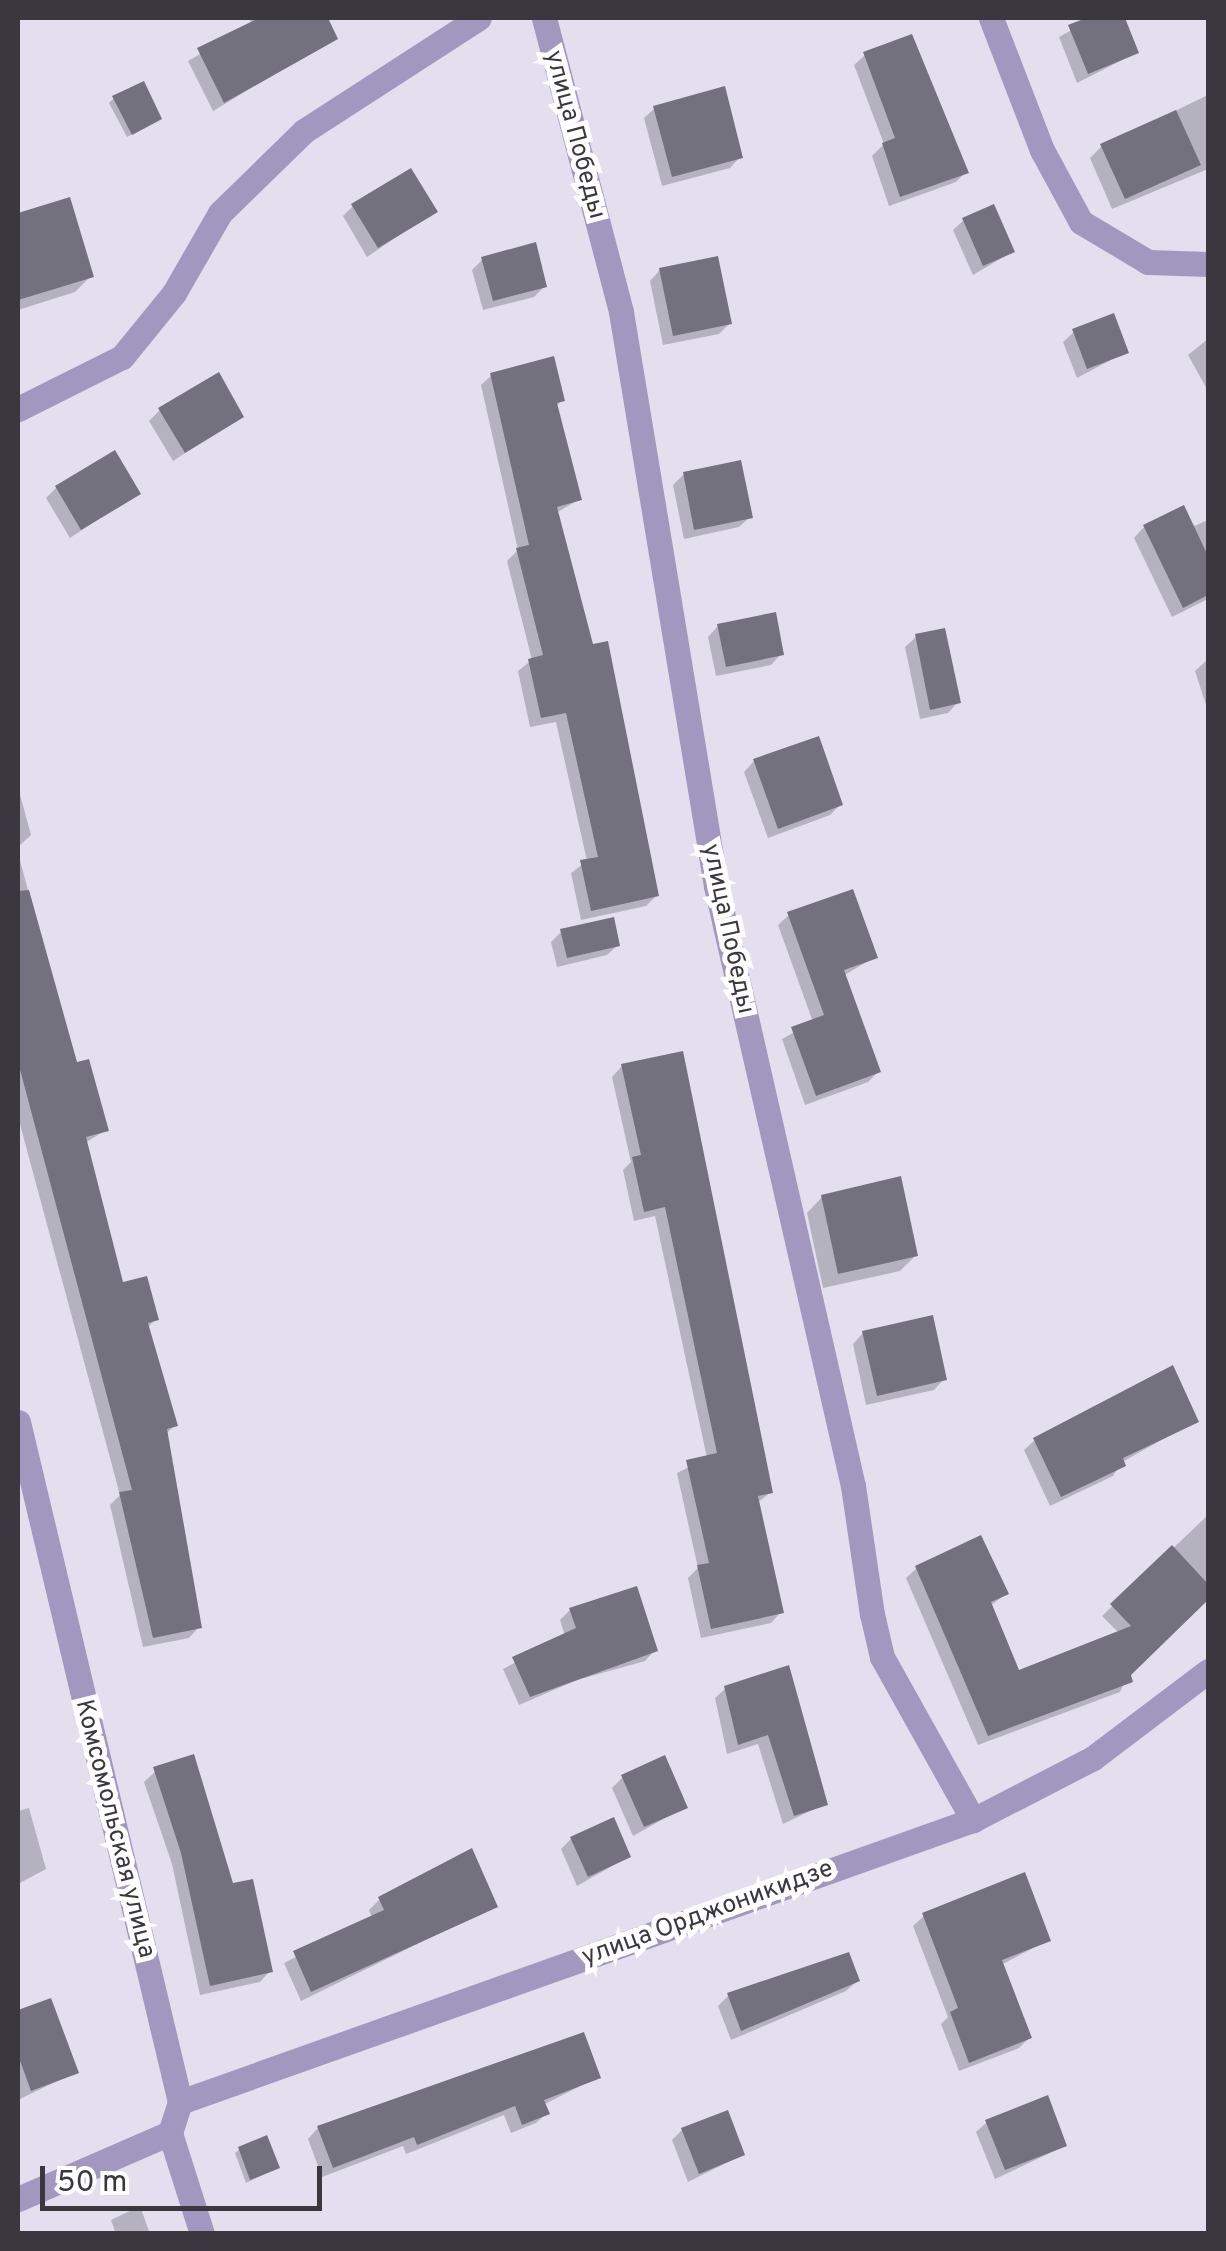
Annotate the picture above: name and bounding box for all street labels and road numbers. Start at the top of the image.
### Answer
street label: улица Победы [537,48,611,222]
street label: улица Победы [694,841,760,1017]
street label: Комсомольская улица [67,1697,161,1961]
street label: улица Орджоникидзе [578,1855,838,1973]

